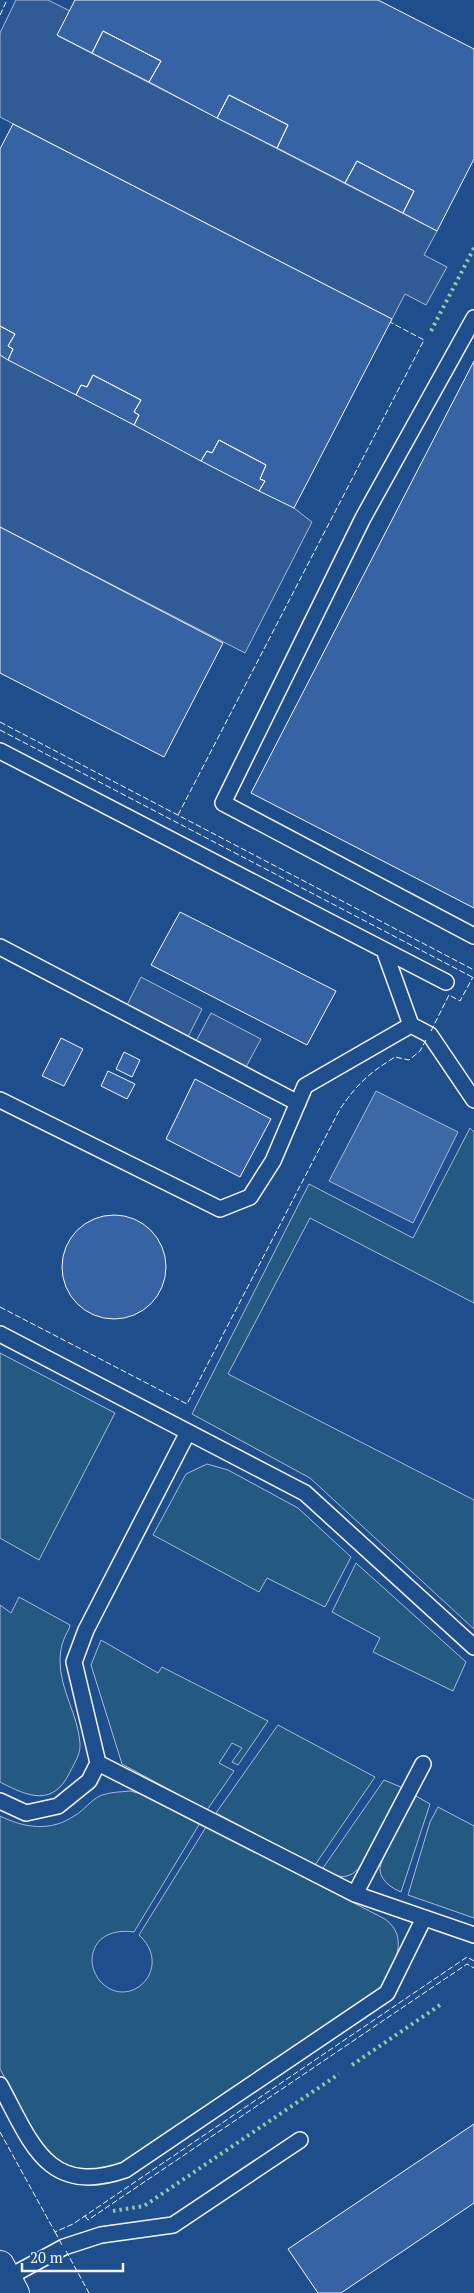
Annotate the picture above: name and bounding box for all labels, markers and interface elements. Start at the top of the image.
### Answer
scale bar [22,2240,124,2272]
text: 20 m [30,2247,63,2267]

